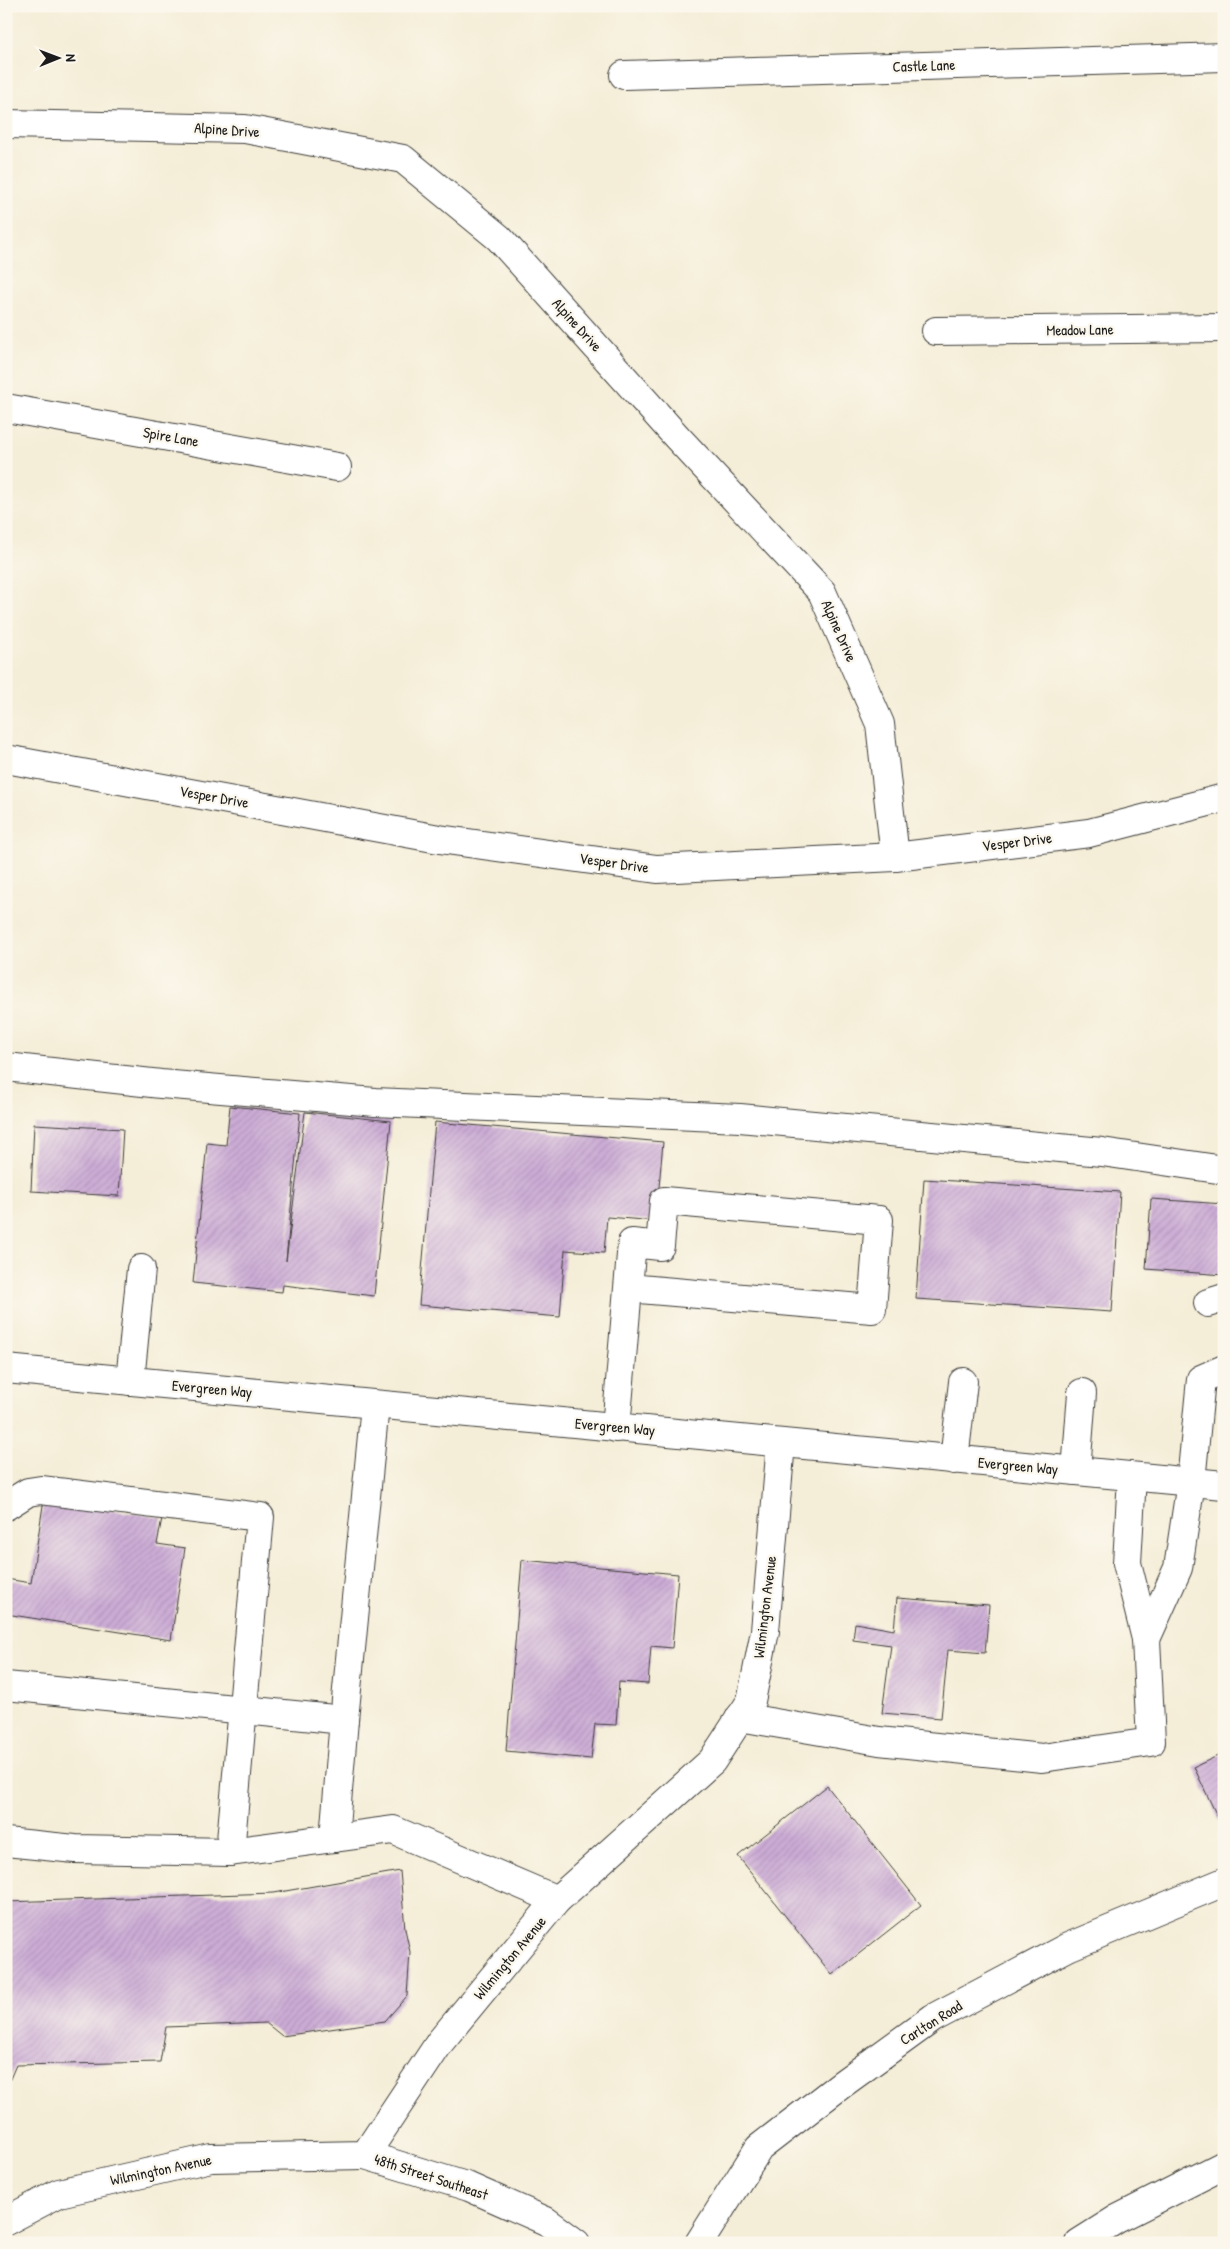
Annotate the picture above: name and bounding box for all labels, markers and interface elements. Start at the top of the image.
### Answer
north arrow [32,32,82,82]
text: N [62,54,81,62]
street label: Castle Lane [892,54,956,77]
street label: Alpine Drive [194,117,260,142]
street label: Alpine Drive [548,293,607,356]
street label: Meadow Lane [1046,318,1114,341]
street label: Spire Lane [142,421,201,452]
street label: Alpine Drive [817,597,862,665]
street label: Vesper Drive [178,780,250,813]
street label: Vesper Drive [981,827,1053,856]
street label: Vesper Drive [578,847,650,878]
street label: Evergreen Way [171,1375,253,1402]
street label: Evergreen Way [574,1413,656,1440]
street label: Evergreen Way [977,1452,1059,1479]
street label: Wilmington Avenue [748,1554,781,1659]
street label: Wilmington Avenue [468,1911,551,2004]
street label: Carlton Road [896,1995,966,2050]
street label: 48th Street Southeast [372,2148,492,2205]
street label: Wilmington Avenue [108,2149,214,2190]

